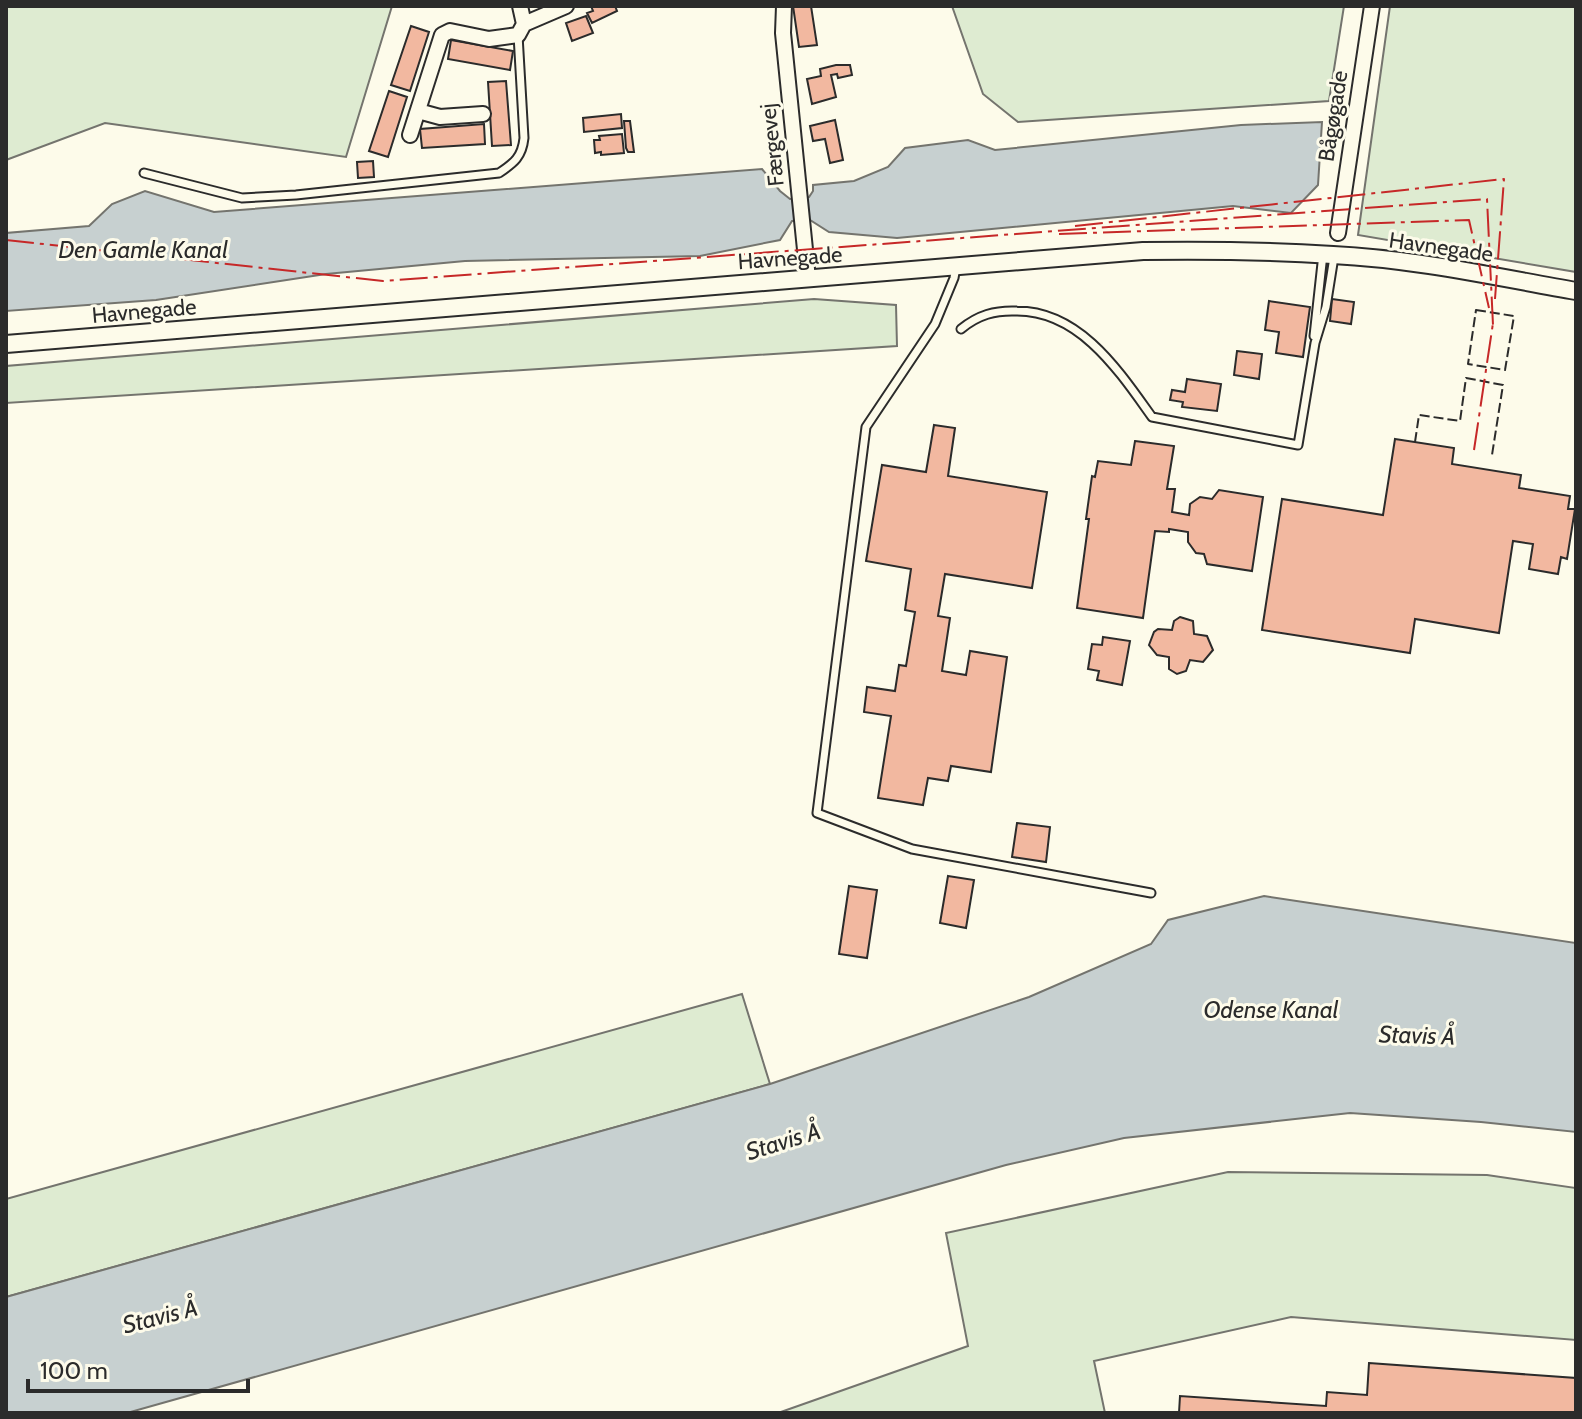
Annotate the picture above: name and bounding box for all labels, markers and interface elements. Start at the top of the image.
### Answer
street label: Bågøgade [1312,69,1354,163]
street label: Færgevej [754,102,790,188]
street label: Havnegade [1387,226,1495,268]
water label: Den Gamle Kanal [58,235,228,264]
street label: Havnegade [737,241,843,275]
street label: Havnegade [91,293,197,329]
water label: Odense Kanal [1204,995,1339,1024]
water label: Stavis Å [1378,1018,1456,1051]
water label: Stavis Å [742,1115,824,1166]
water label: Stavis Å [119,1292,201,1339]
scale bar [28,1343,248,1393]
text: 100 m [40,1356,108,1385]

